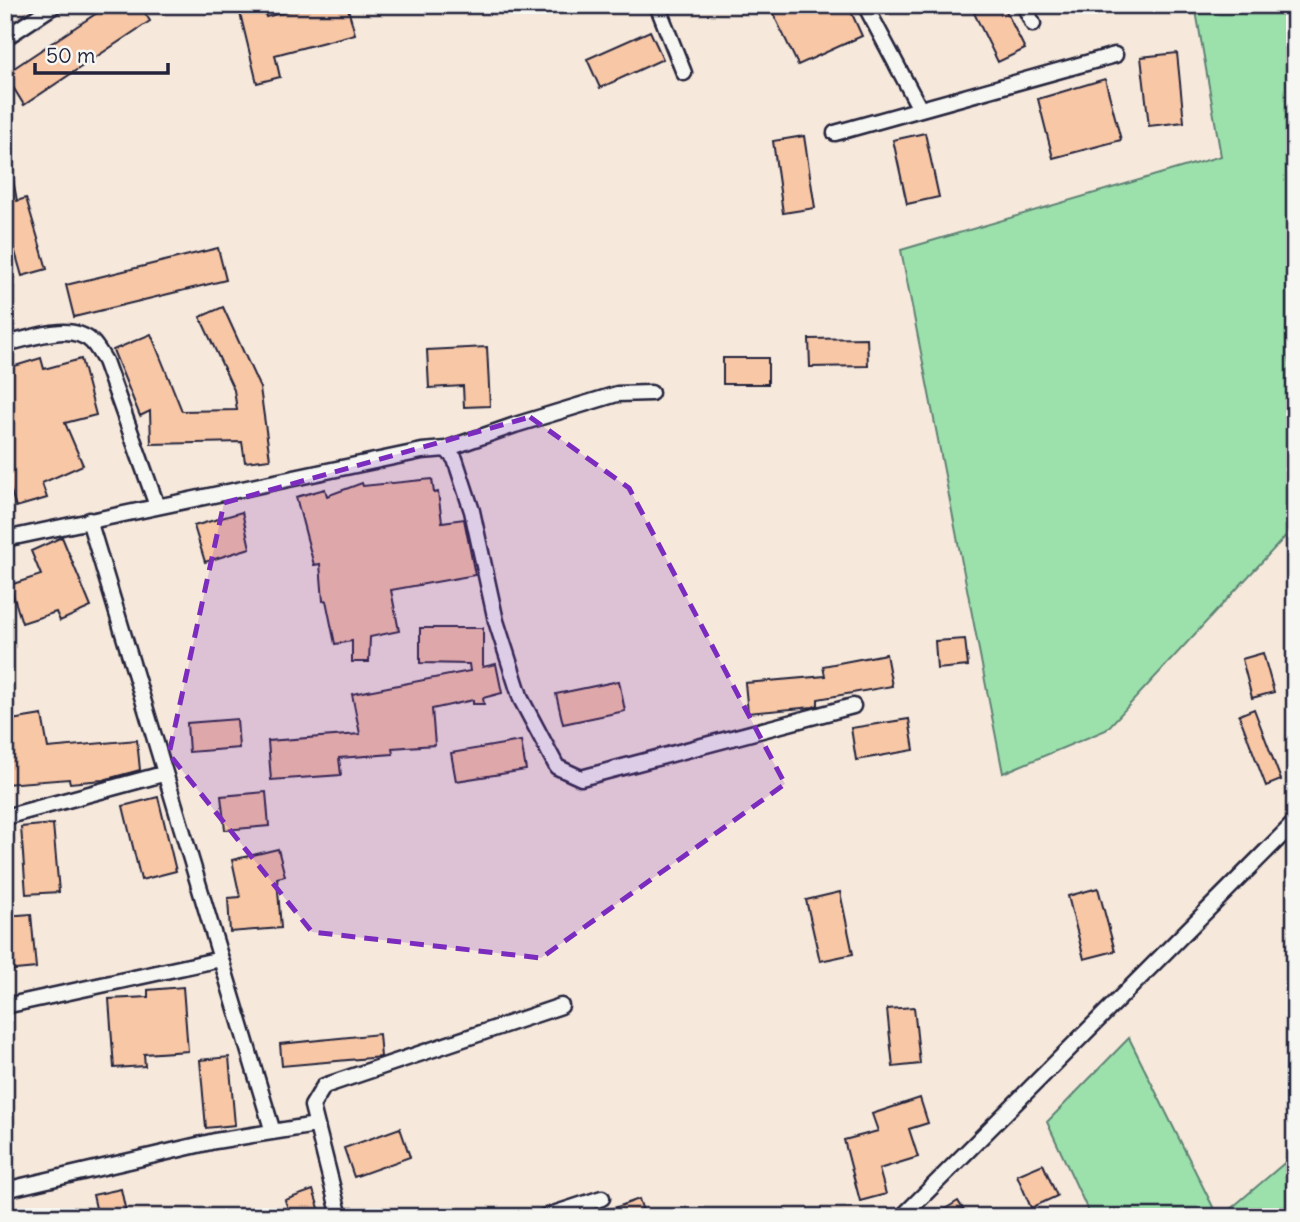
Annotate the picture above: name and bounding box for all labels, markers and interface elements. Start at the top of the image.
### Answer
scale bar [35,32,168,76]
text: 50 m [46,42,95,69]

